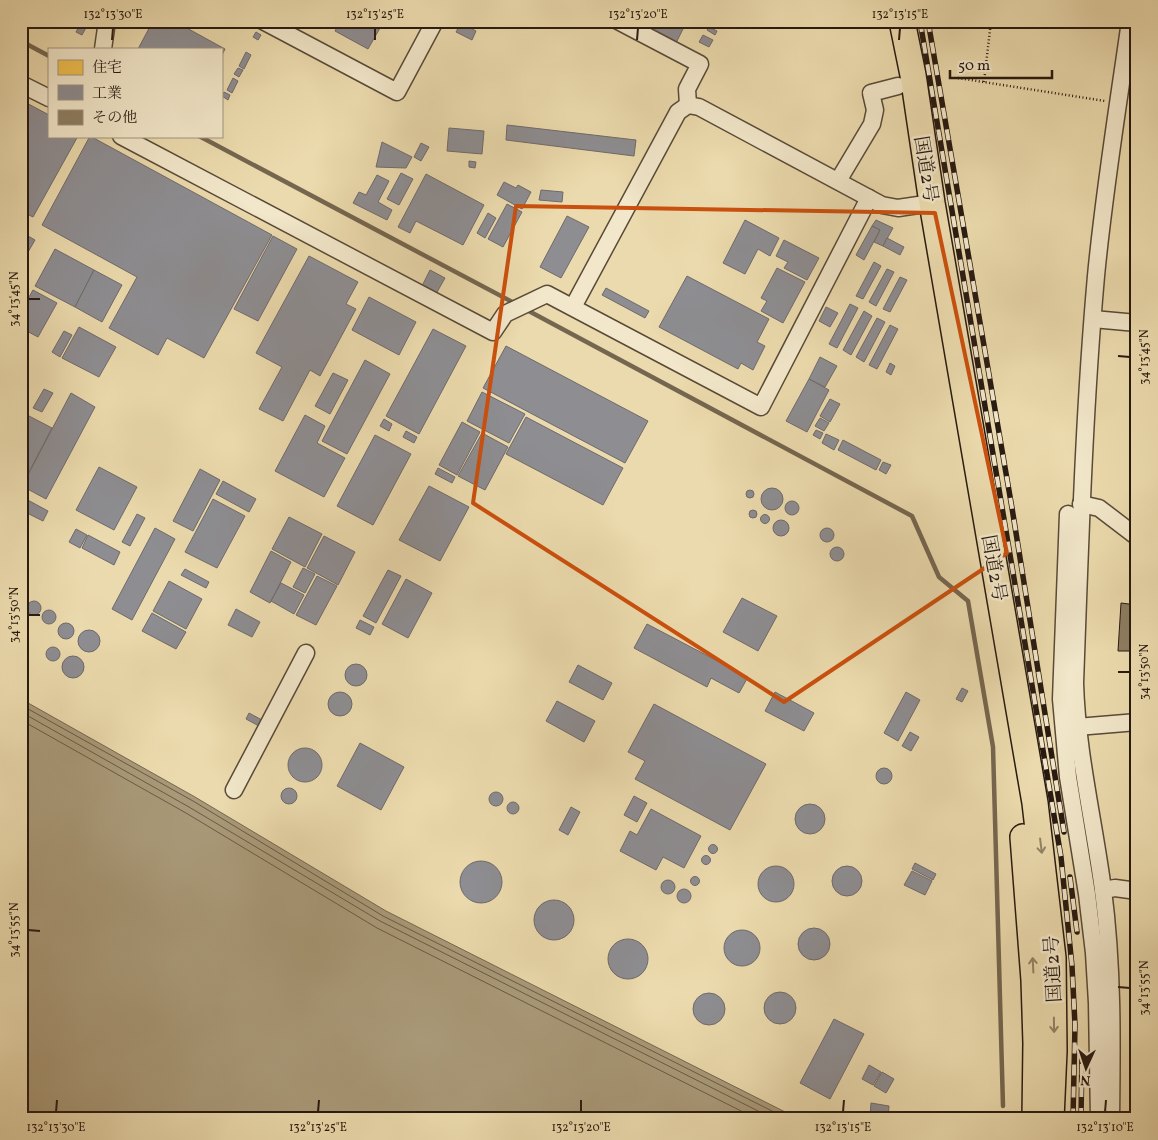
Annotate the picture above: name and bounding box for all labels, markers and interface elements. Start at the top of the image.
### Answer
text: 132°13'30"E [84,7,142,23]
text: 132°13'25"E [346,7,404,23]
text: 132°13'20"E [608,7,668,23]
text: 132°13'15"E [872,7,928,23]
legend [48,48,222,138]
scale bar [950,48,1053,80]
text: 50 m [958,56,990,77]
text: 住宅 [92,58,122,79]
text: 工業 [92,84,122,105]
text: その他 [92,108,137,129]
street label: 国道2号 [907,134,943,205]
text: 34°13'45"N [7,271,23,327]
text: 34°13'45"N [1137,329,1153,385]
street label: 国道2号 [974,533,1012,604]
text: 34°13'50"N [7,587,23,643]
text: 34°13'50"N [1137,644,1153,700]
one-way arrow [1036,838,1046,854]
text: 34°13'55"N [7,902,23,958]
street label: 国道2号 [1039,935,1069,1003]
one-way arrow [1028,957,1037,973]
text: 34°13'55"N [1137,960,1153,1016]
one-way arrow [1049,1016,1059,1033]
north arrow [1060,1042,1110,1092]
text: N [1080,1070,1091,1089]
text: 132°13'30"E [27,1120,85,1136]
text: 132°13'25"E [289,1120,347,1136]
text: 132°13'20"E [551,1120,611,1136]
text: 132°13'15"E [815,1120,871,1136]
text: 132°13'10"E [1076,1120,1134,1136]

